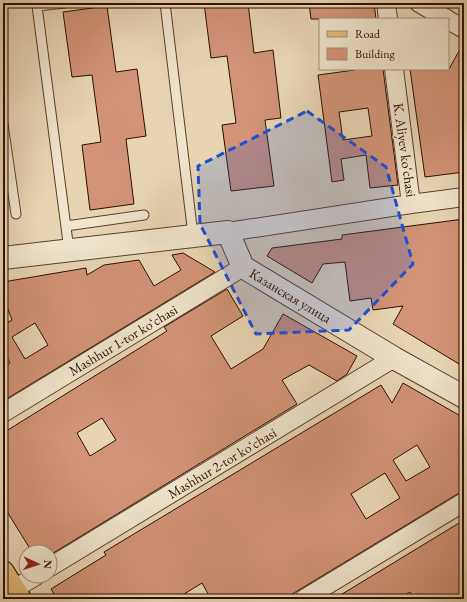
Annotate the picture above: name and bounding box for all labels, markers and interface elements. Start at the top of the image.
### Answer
legend [319,18,449,70]
text: Road [355,26,381,42]
text: Building [355,46,396,62]
street label: K. Aliyev koʻchasi [389,102,421,199]
street label: Казанская улица [246,264,335,327]
street label: Mashhur 1-tor koʻchasi [65,300,181,380]
street label: Mashhur 2-tor koʻchasi [164,423,280,503]
north arrow [18,544,58,584]
text: N [41,560,55,569]

